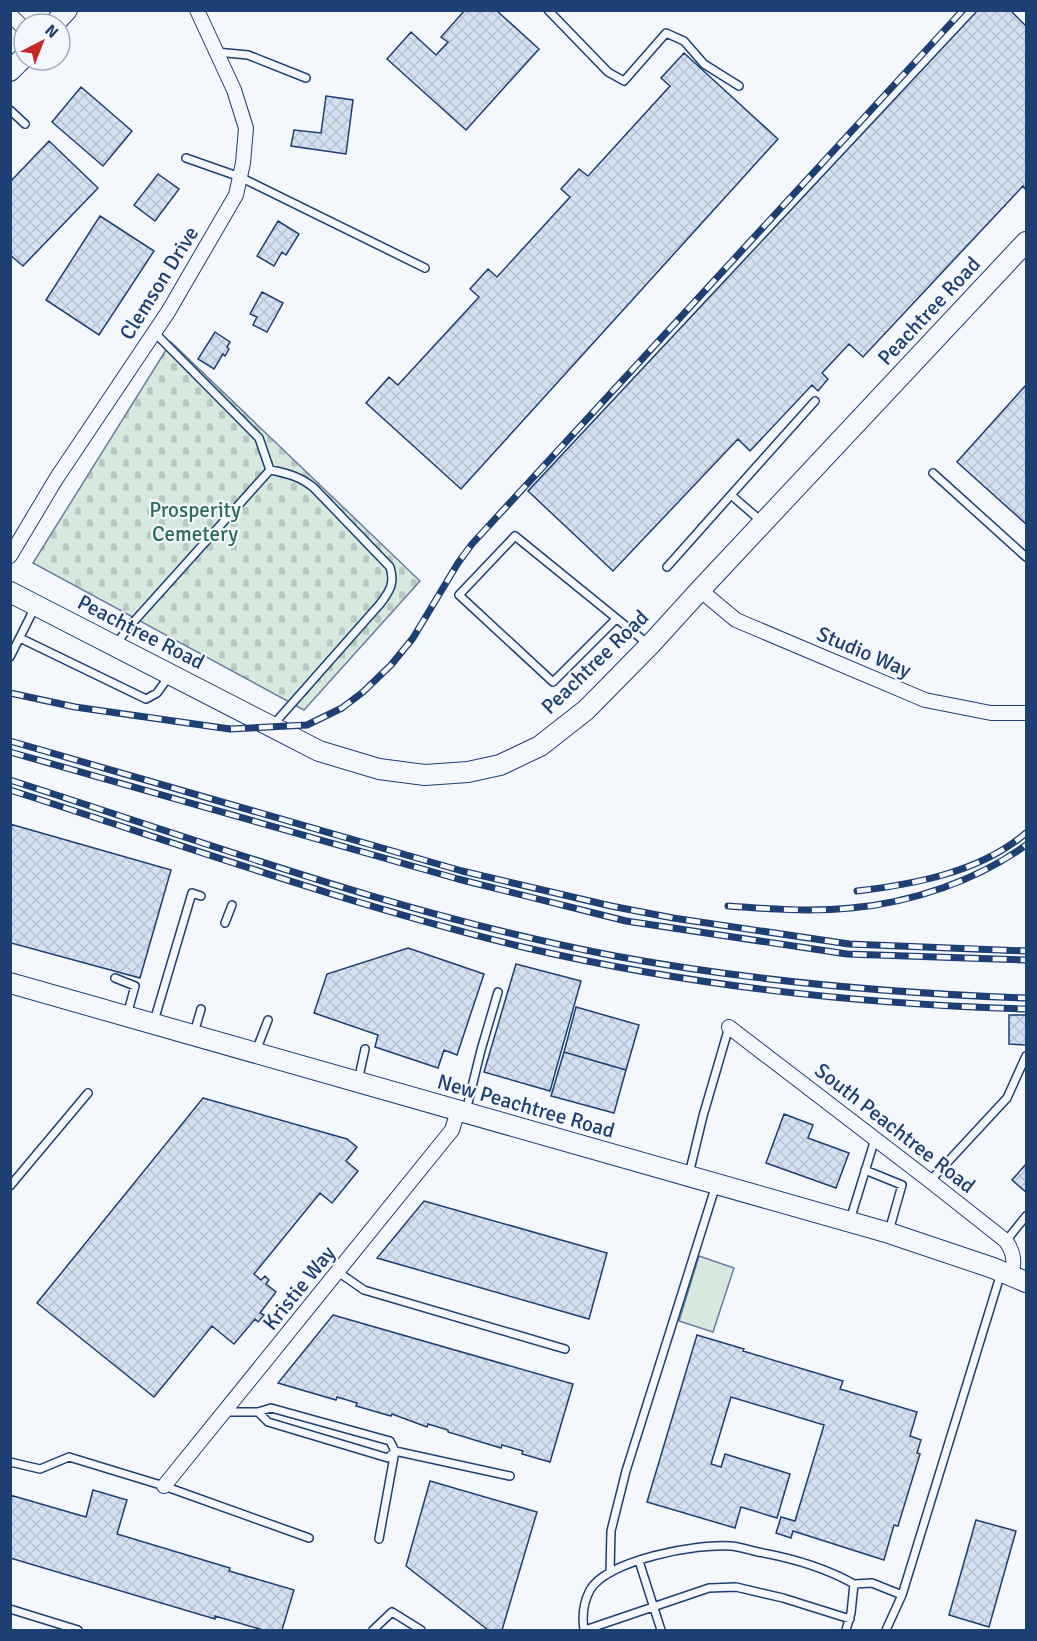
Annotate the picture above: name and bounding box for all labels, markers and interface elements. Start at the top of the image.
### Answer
north arrow [12,12,72,72]
text: N [41,20,62,43]
street label: Clemson Drive [114,221,204,345]
street label: Peachtree Road [872,251,986,371]
park label: Prosperity Cemetery [149,497,241,547]
street label: Peachtree Road [73,589,209,675]
street label: Peachtree Road [536,604,654,720]
street label: Studio Way [813,620,915,684]
street label: South Peachtree Road [810,1057,980,1199]
street label: New Peachtree Road [434,1068,618,1144]
street label: Kristie Way [257,1240,341,1335]

